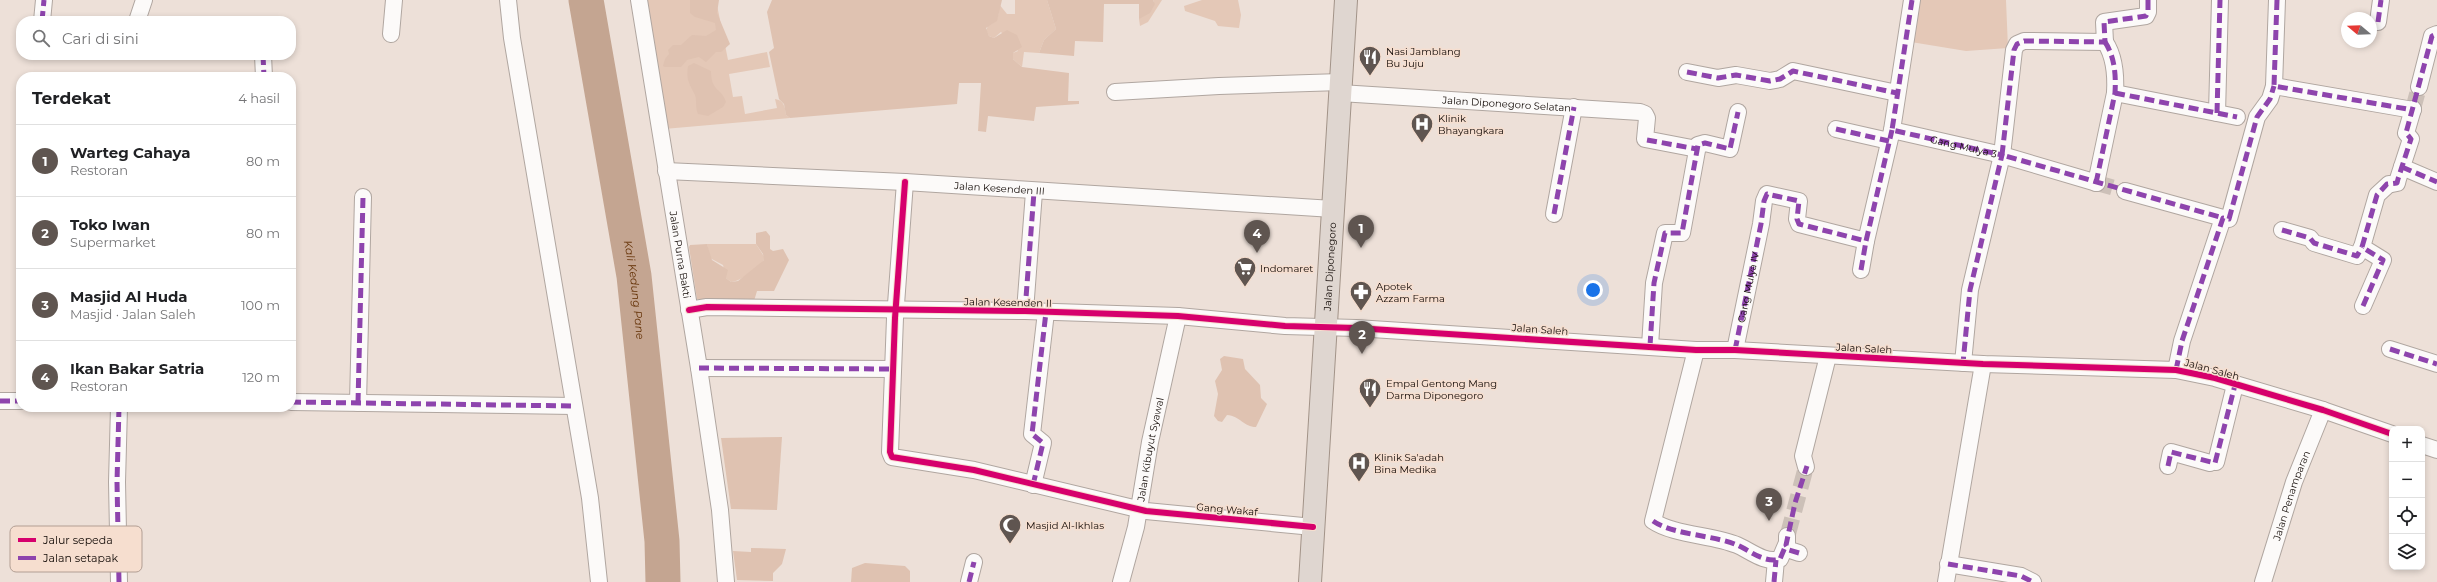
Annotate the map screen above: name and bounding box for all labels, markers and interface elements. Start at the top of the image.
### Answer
north arrow [2341,12,2377,48]
search box [16,16,296,60]
icon: search [30,27,52,49]
text: Cari di sini [62,29,139,48]
restaurant icon: Nasi Jamblang Bu Juju [1357,44,1383,77]
place label: Nasi Jamblang Bu Juju [1386,45,1461,70]
text: Terdekat [32,88,111,108]
text: 4 hasil [238,90,280,106]
street label: Jalan Diponegoro Selatan [1441,93,1571,115]
hospital icon: Klinik Bhayangkara [1409,111,1435,144]
place label: Klinik Bhayangkara [1438,112,1504,137]
street label: Gang Mulya 3 [1929,133,1999,161]
text: Warteg Cahaya [70,143,191,162]
text: 1 [42,153,48,169]
text: 80 m [246,153,280,169]
text: Restoran [70,162,128,178]
street label: Jalan Kesenden III [953,179,1045,198]
street label: Jalan Purna Bakti [666,209,694,299]
text: Toko Iwan [70,215,150,234]
pin: 1 [1348,215,1374,248]
pin: 4 [1244,220,1270,253]
street label: Jalan Diponegoro [1321,222,1339,312]
text: 2 [41,225,49,241]
text: 80 m [246,225,280,241]
text: Supermarket [70,234,156,250]
water label: Kali Kedung Pane [621,239,648,341]
street label: Gang Mulya IV [1735,251,1762,324]
supermarket icon: Indomaret [1232,255,1258,288]
place label: Indomaret [1260,262,1313,275]
pharmacy icon: Apotek Azzam Farma [1348,279,1374,312]
place label: Apotek Azzam Farma [1376,280,1445,305]
your location [1583,280,1603,300]
text: Masjid Al Huda [70,287,188,306]
street label: Jalan Kesenden II [963,295,1052,310]
text: 3 [41,297,49,313]
text: 100 m [241,297,280,313]
text: Masjid · Jalan Saleh [70,306,196,322]
pin: 2 [1349,321,1375,354]
street label: Jalan Saleh [1510,321,1569,338]
street label: Jalan Saleh [1834,340,1892,356]
street label: Jalan Saleh [2182,356,2241,383]
text: Ikan Bakar Satria [70,359,204,378]
text: 4 [41,369,49,385]
text: 120 m [242,369,280,385]
restaurant icon: Empal Gentong Mang Darma Diponegoro [1357,376,1383,409]
place label: Empal Gentong Mang Darma Diponegoro [1386,377,1497,402]
text: Restoran [70,378,128,394]
street label: Jalan Kibuyut Syawal [1134,396,1167,503]
map controls [2389,426,2425,570]
button: + [2389,426,2425,462]
street label: Jalan Penamparan [2270,449,2313,543]
hospital icon: Klinik Sa'adah Bina Medika [1346,450,1372,483]
place label: Klinik Sa'adah Bina Medika [1374,451,1444,476]
button: − [2389,462,2425,498]
pin: 3 [1756,488,1782,521]
button: locate [2389,498,2425,534]
street label: Gang Wakaf [1196,500,1259,519]
mosque icon: Masjid Al-Ikhlas [997,512,1023,545]
place label: Masjid Al-Ikhlas [1026,519,1104,532]
legend [10,526,142,572]
text: Jalur sepeda [42,533,113,547]
button: layers [2389,534,2425,570]
text: Jalan setapak [42,551,118,565]

